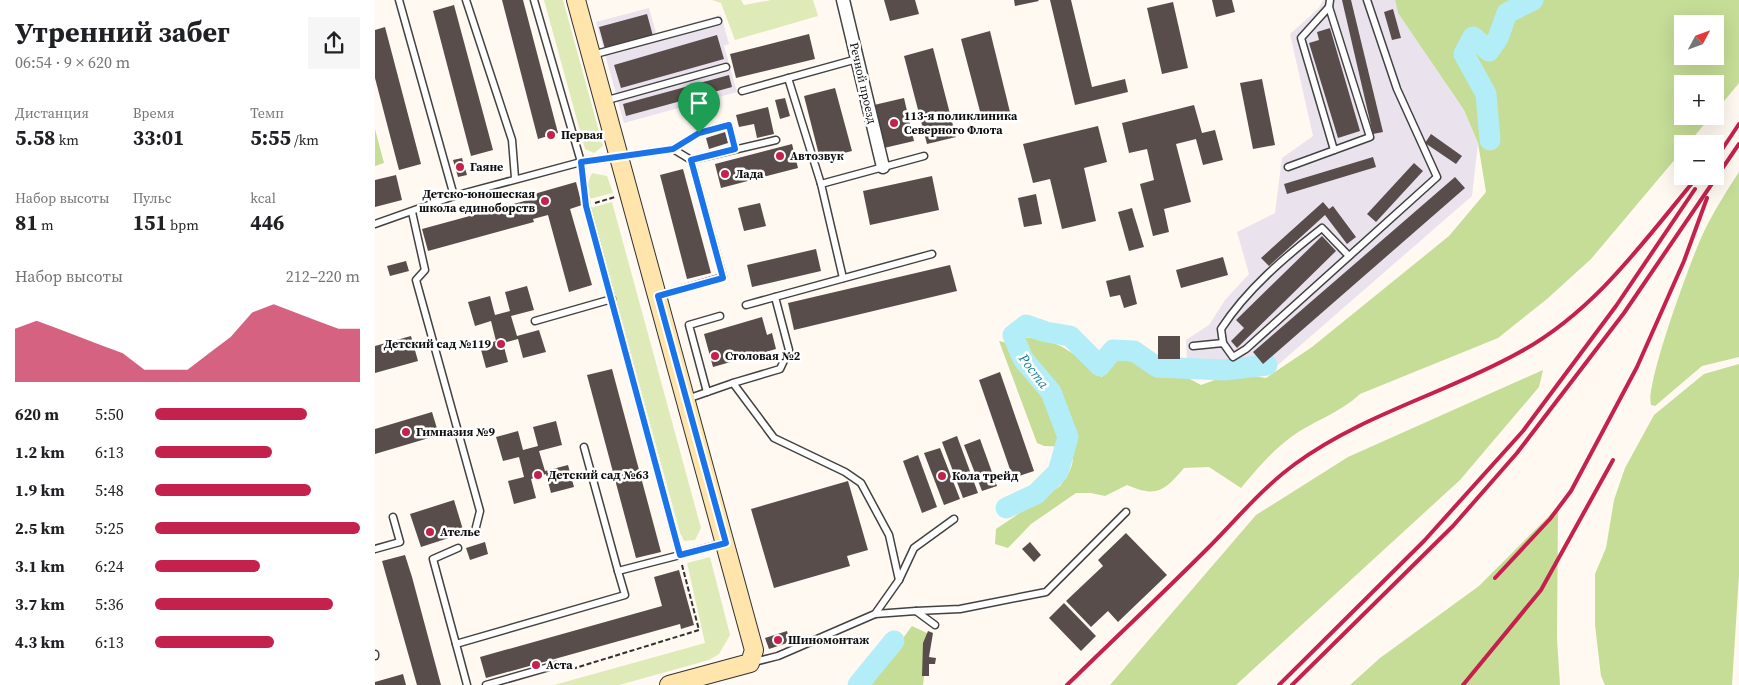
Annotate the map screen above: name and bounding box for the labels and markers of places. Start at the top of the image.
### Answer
pin [678,82,720,133]
place label: 113-я поликлиника Северного Флота [904,108,1018,138]
marker: 113-я поликлиника Северного Флота [888,117,900,129]
place label: Первая [561,127,603,143]
marker: Первая [545,129,557,141]
place label: Автозвук [790,148,844,164]
marker: Автозвук [774,150,786,162]
place label: Гаяне [470,159,503,175]
marker: Гаяне [454,161,466,173]
place label: Лада [735,166,764,182]
marker: Лада [719,168,731,180]
place label: Детско-юношеская школа единоборств [419,186,535,216]
marker: Детско-юношеская школа единоборств [539,195,551,207]
place label: Детский сад №119 [384,336,491,352]
marker: Детский сад №119 [495,338,507,350]
place label: Столовая №2 [725,348,801,364]
marker: Столовая №2 [709,350,721,362]
place label: Гимназия №9 [416,424,495,440]
marker: Гимназия №9 [400,426,412,438]
place label: Детский сад №63 [548,467,649,483]
place label: Кола трейд [952,468,1019,484]
marker: Детский сад №63 [532,469,544,481]
marker: Кола трейд [936,470,948,482]
place label: Ателье [440,524,480,540]
marker: Ателье [424,526,436,538]
place label: Шиномонтаж [788,632,869,648]
marker: Шиномонтаж [772,634,784,646]
place label: Аста [546,657,573,673]
marker: Аста [530,659,542,671]

